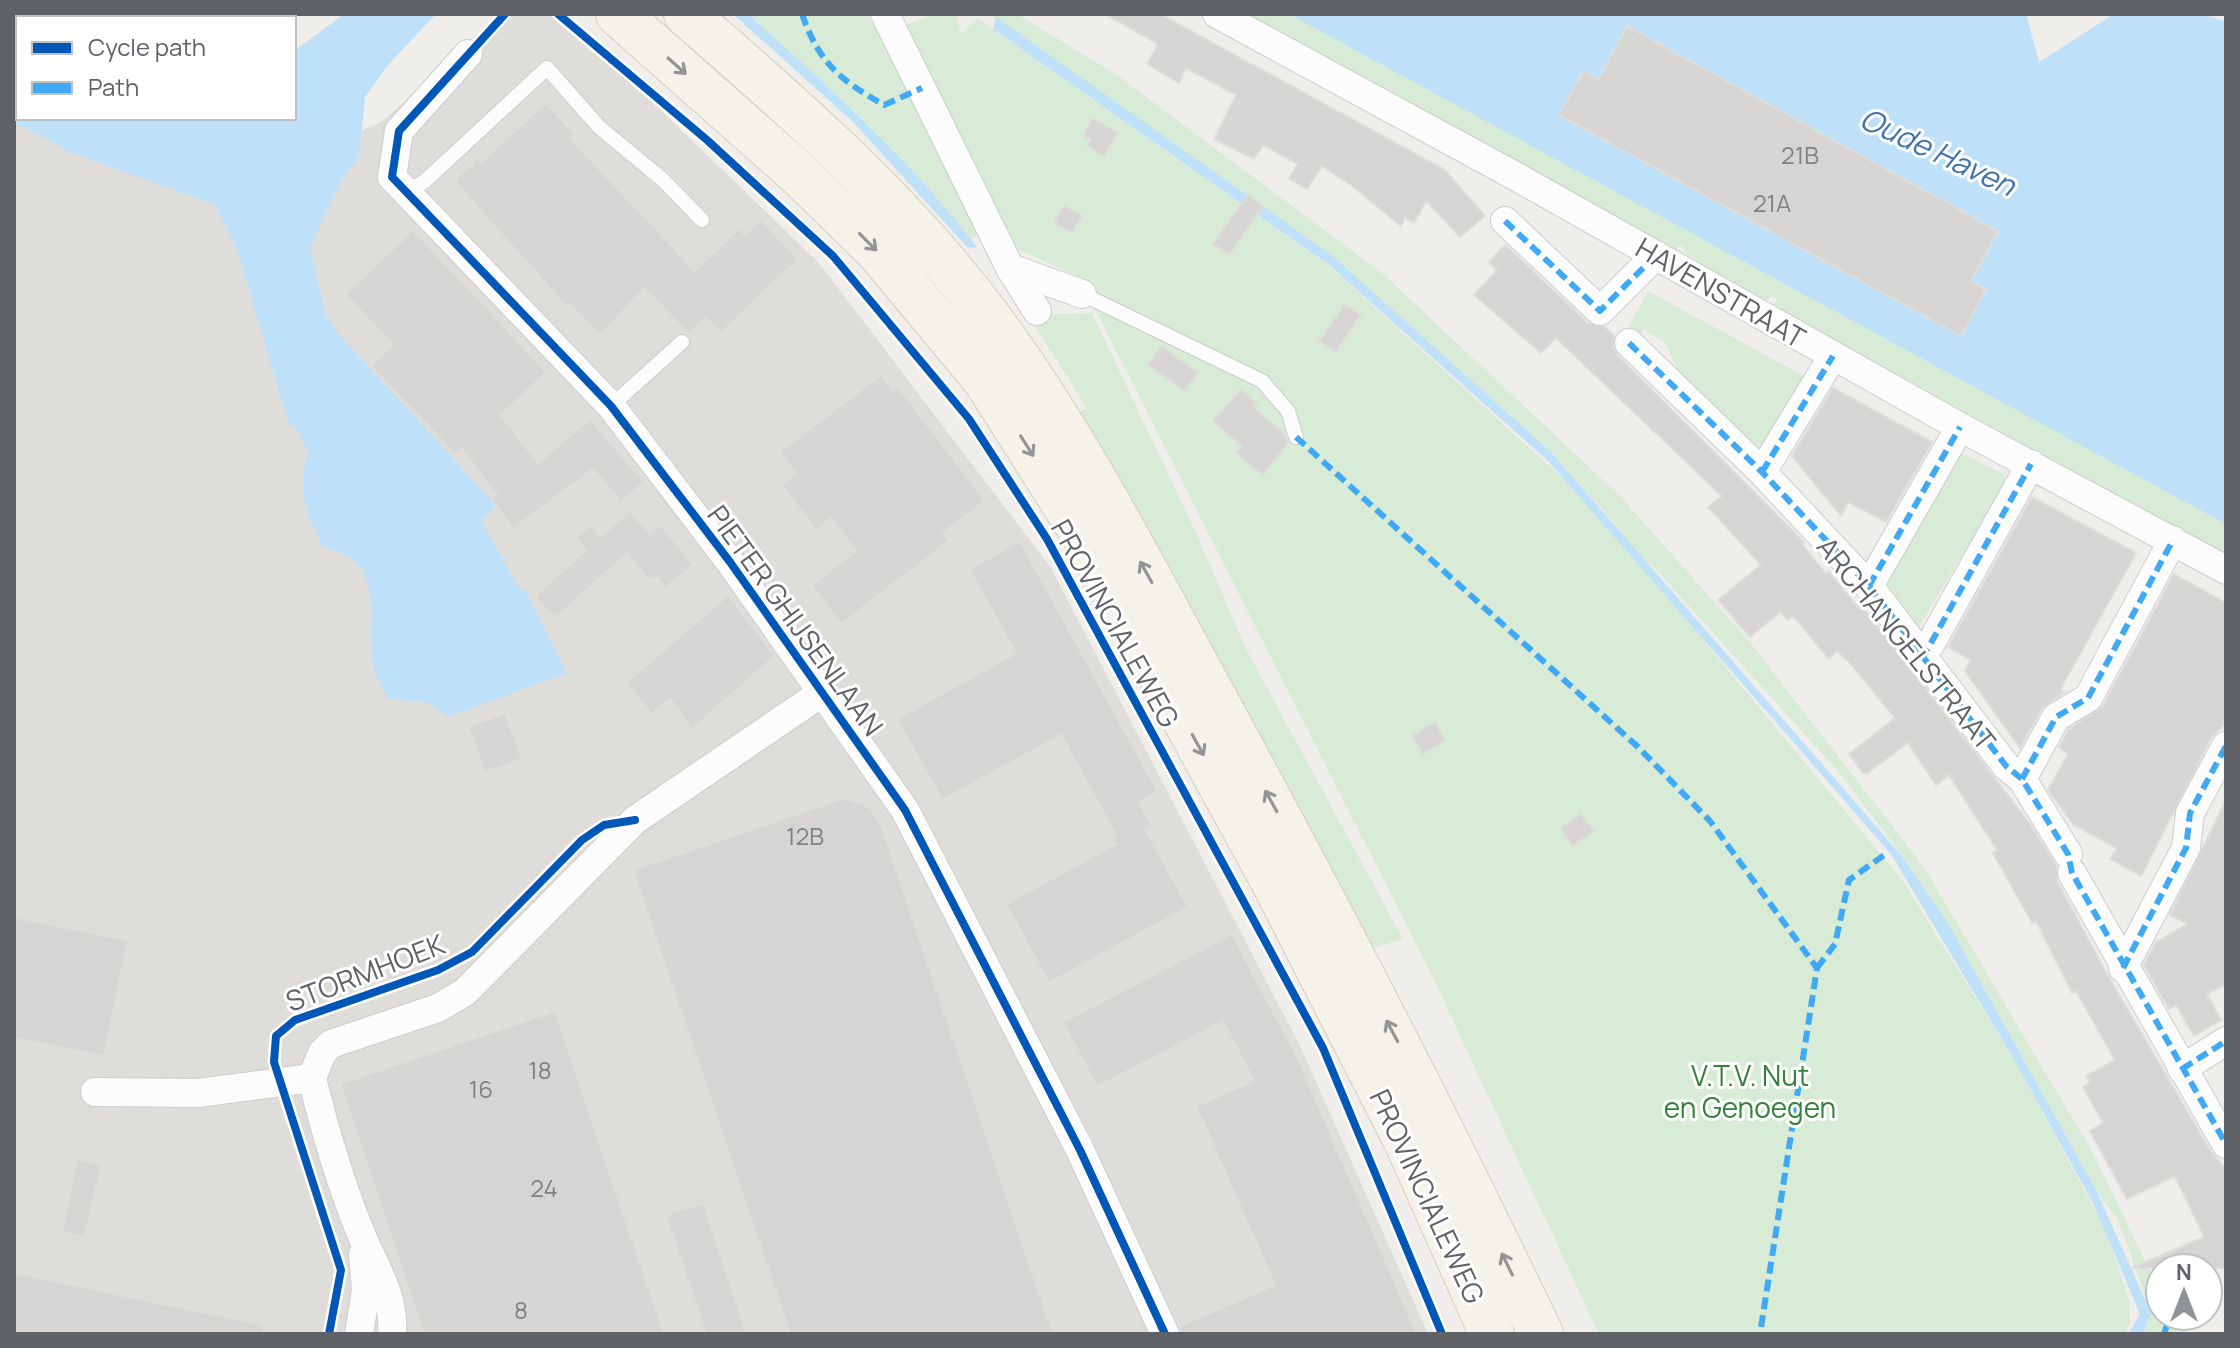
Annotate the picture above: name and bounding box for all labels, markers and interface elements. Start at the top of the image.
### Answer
legend [16,16,296,120]
text: Cycle path [88,30,206,63]
one-way arrow [666,56,686,74]
text: Path [88,70,139,103]
water label: Oude Haven [1854,97,2023,205]
house number: 21B [1781,138,1819,171]
house number: 21A [1753,186,1791,219]
street label: HAVENSTRAAT [1629,228,1813,356]
one-way arrow [858,232,877,251]
one-way arrow [1020,434,1036,457]
street label: PIETER GHIJSENLAAN [699,497,893,743]
street label: PROVINCIALEWEG [1043,512,1189,734]
street label: ARCHANGELSTRAAT [1809,528,2005,758]
one-way arrow [1138,561,1154,585]
one-way arrow [1191,732,1206,756]
one-way arrow [1263,789,1278,813]
house number: 12B [786,819,824,852]
street label: STORMHOEK [280,924,450,1020]
one-way arrow [1384,1019,1400,1043]
house number: 18 [528,1053,552,1086]
park label: V.T.V. Nut en Genoegen [1664,1056,1836,1126]
house number: 16 [469,1072,493,1105]
street label: PROVINCIALEWEG [1362,1083,1494,1309]
house number: 24 [530,1171,558,1204]
one-way arrow [1499,1252,1514,1276]
north arrow [2144,1252,2224,1332]
text: N [2176,1257,2192,1287]
house number: 8 [514,1293,528,1326]

